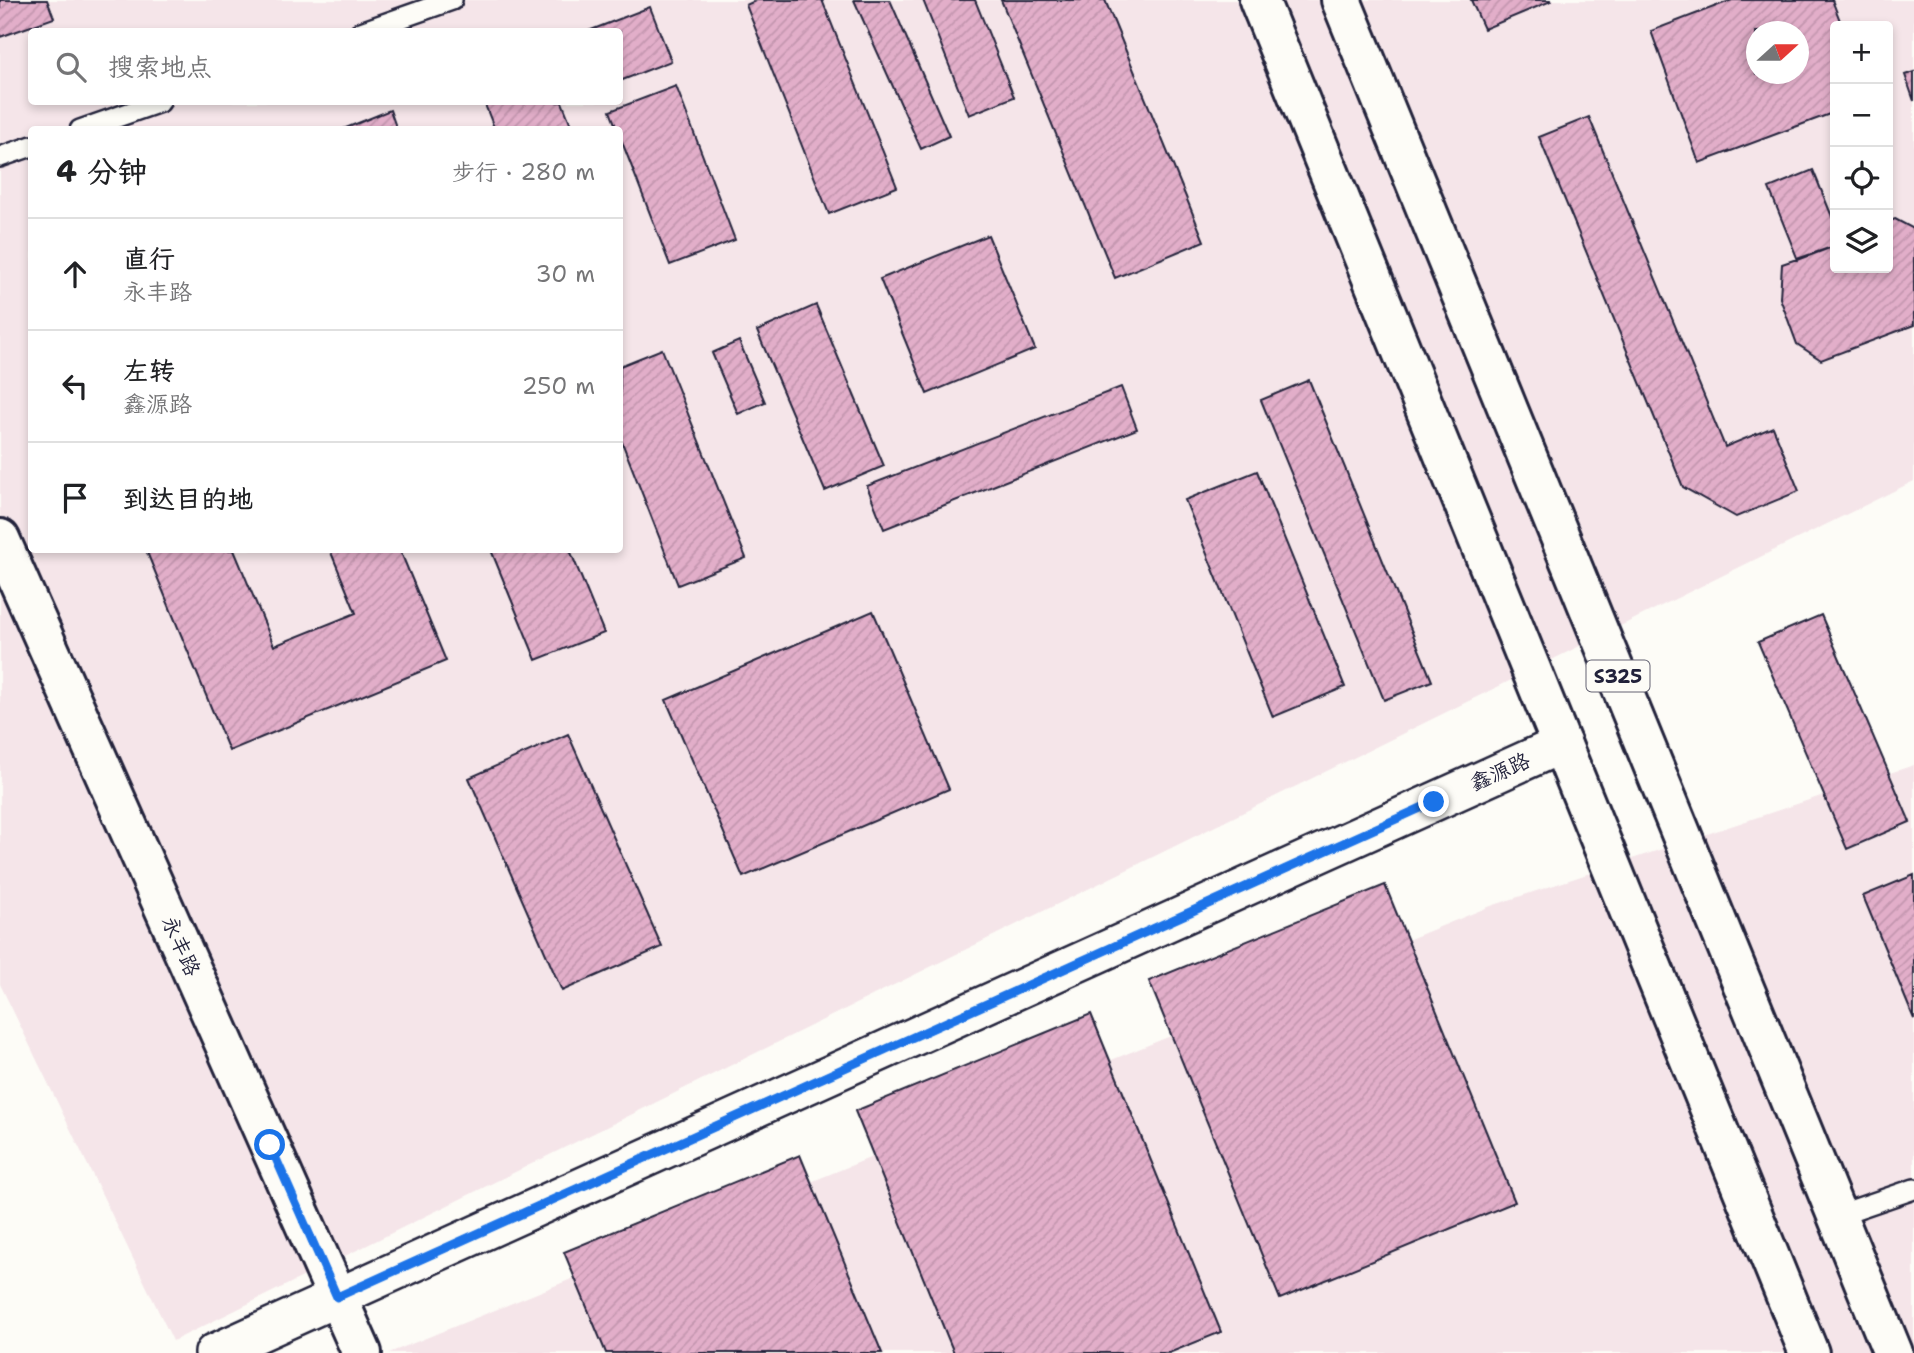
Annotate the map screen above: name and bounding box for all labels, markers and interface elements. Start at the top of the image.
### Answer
north arrow [1746,21,1809,84]
map controls [1830,21,1893,273]
button: + [1830,21,1893,84]
search box [28,28,623,105]
icon: search [52,48,90,86]
text: 搜索地点 [108,49,212,84]
button: − [1830,84,1893,147]
button: locate [1830,147,1893,210]
text: 4 分钟 [56,151,147,192]
text: 步行 · 280 m [452,157,595,187]
button: layers [1830,210,1893,273]
text: 直行 [123,241,175,276]
icon: ahead [56,255,94,293]
text: 30 m [536,259,595,289]
text: 永丰路 [123,277,192,307]
text: 左转 [123,353,175,388]
icon: left [56,367,94,405]
text: 250 m [522,371,595,401]
text: 鑫源路 [123,389,192,419]
icon: arrive [56,479,94,517]
text: 到达目的地 [123,481,253,516]
road number: S325 [1586,660,1650,692]
street label: 鑫源路 [1466,746,1534,798]
route end [1418,786,1449,817]
street label: 永丰路 [155,912,207,980]
route start [254,1129,285,1160]

